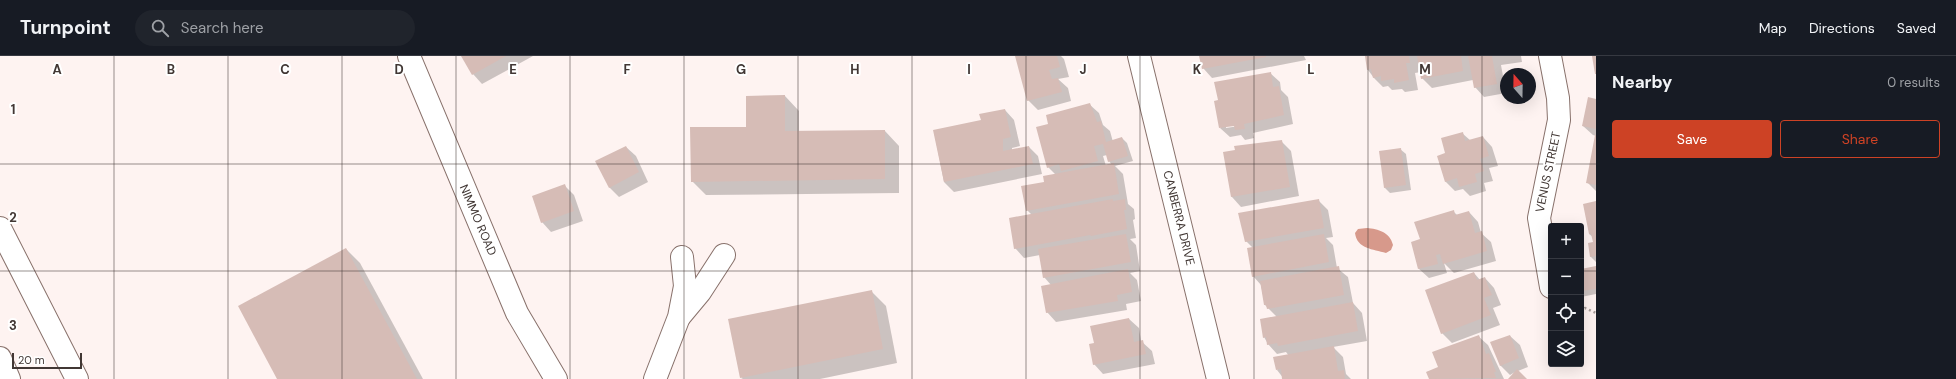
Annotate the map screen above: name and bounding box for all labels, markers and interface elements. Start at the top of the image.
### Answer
search box [135,10,415,46]
text: Turnpoint [20,15,111,40]
icon: search [149,17,171,39]
text: Search here [181,18,264,38]
text: Map [1759,19,1787,37]
text: Directions [1809,19,1875,37]
text: Saved [1897,19,1936,37]
text: A [52,61,62,78]
text: B [167,61,175,78]
text: C [280,61,290,78]
text: D [394,61,404,78]
text: E [509,61,517,78]
text: F [623,61,631,78]
text: G [736,61,746,78]
text: H [850,61,860,78]
text: I [967,61,971,78]
text: J [1079,61,1087,78]
text: K [1193,61,1202,78]
text: L [1307,61,1315,78]
text: M [1419,61,1431,78]
north arrow [1500,68,1536,104]
text: Nearby [1612,71,1672,93]
text: 0 results [1887,74,1940,91]
text: 1 [11,101,15,118]
button: Save [1612,120,1772,158]
button: Share [1780,120,1940,158]
street label: VENUS STREET [1532,130,1564,214]
street label: CANBERRA DRIVE [1159,169,1199,267]
street label: NIMMO ROAD [456,182,500,258]
text: 2 [9,209,17,226]
map controls [1548,223,1584,367]
button: + [1548,223,1584,259]
button: − [1548,259,1584,295]
button: locate [1548,295,1584,331]
text: 3 [9,317,17,334]
button: layers [1548,331,1584,367]
scale bar [12,351,82,370]
text: 20 m [18,353,44,367]

